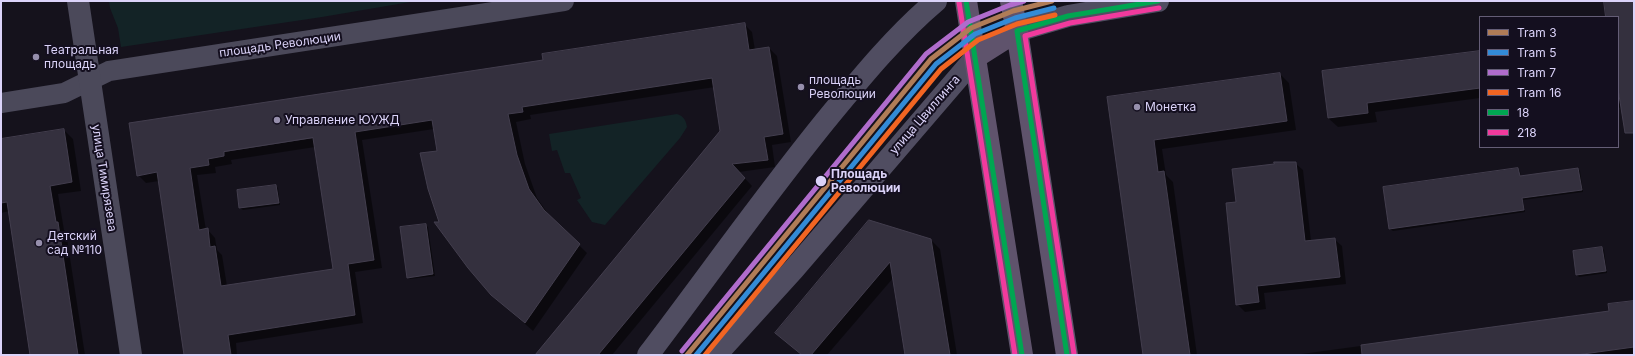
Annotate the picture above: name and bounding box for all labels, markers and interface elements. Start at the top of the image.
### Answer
legend [1479,16,1619,148]
text: Tram 3 [1517,25,1557,40]
street label: площадь Революции [218,29,342,61]
place label: Театральная площадь [44,43,119,71]
text: Tram 5 [1517,45,1557,60]
marker: Театральная площадь [31,52,41,62]
text: Tram 7 [1517,65,1556,80]
place label: площадь Революции [809,73,876,101]
street label: улица Цвиллинга [887,73,963,157]
marker: площадь Революции [796,82,806,92]
text: Tram 16 [1517,85,1562,100]
place label: Монетка [1145,100,1196,114]
marker: Монетка [1132,102,1142,112]
text: 18 [1517,105,1529,120]
place label: Управление ЮУЖД [285,113,400,127]
marker: Управление ЮУЖД [272,115,282,125]
street label: улица Тимирязева [88,123,120,233]
text: 218 [1517,125,1537,140]
place label: Площадь Революции [831,167,901,195]
marker: Площадь Революции [814,174,828,188]
place label: Детский сад №110 [47,229,102,257]
marker: Детский сад №110 [34,238,44,248]

